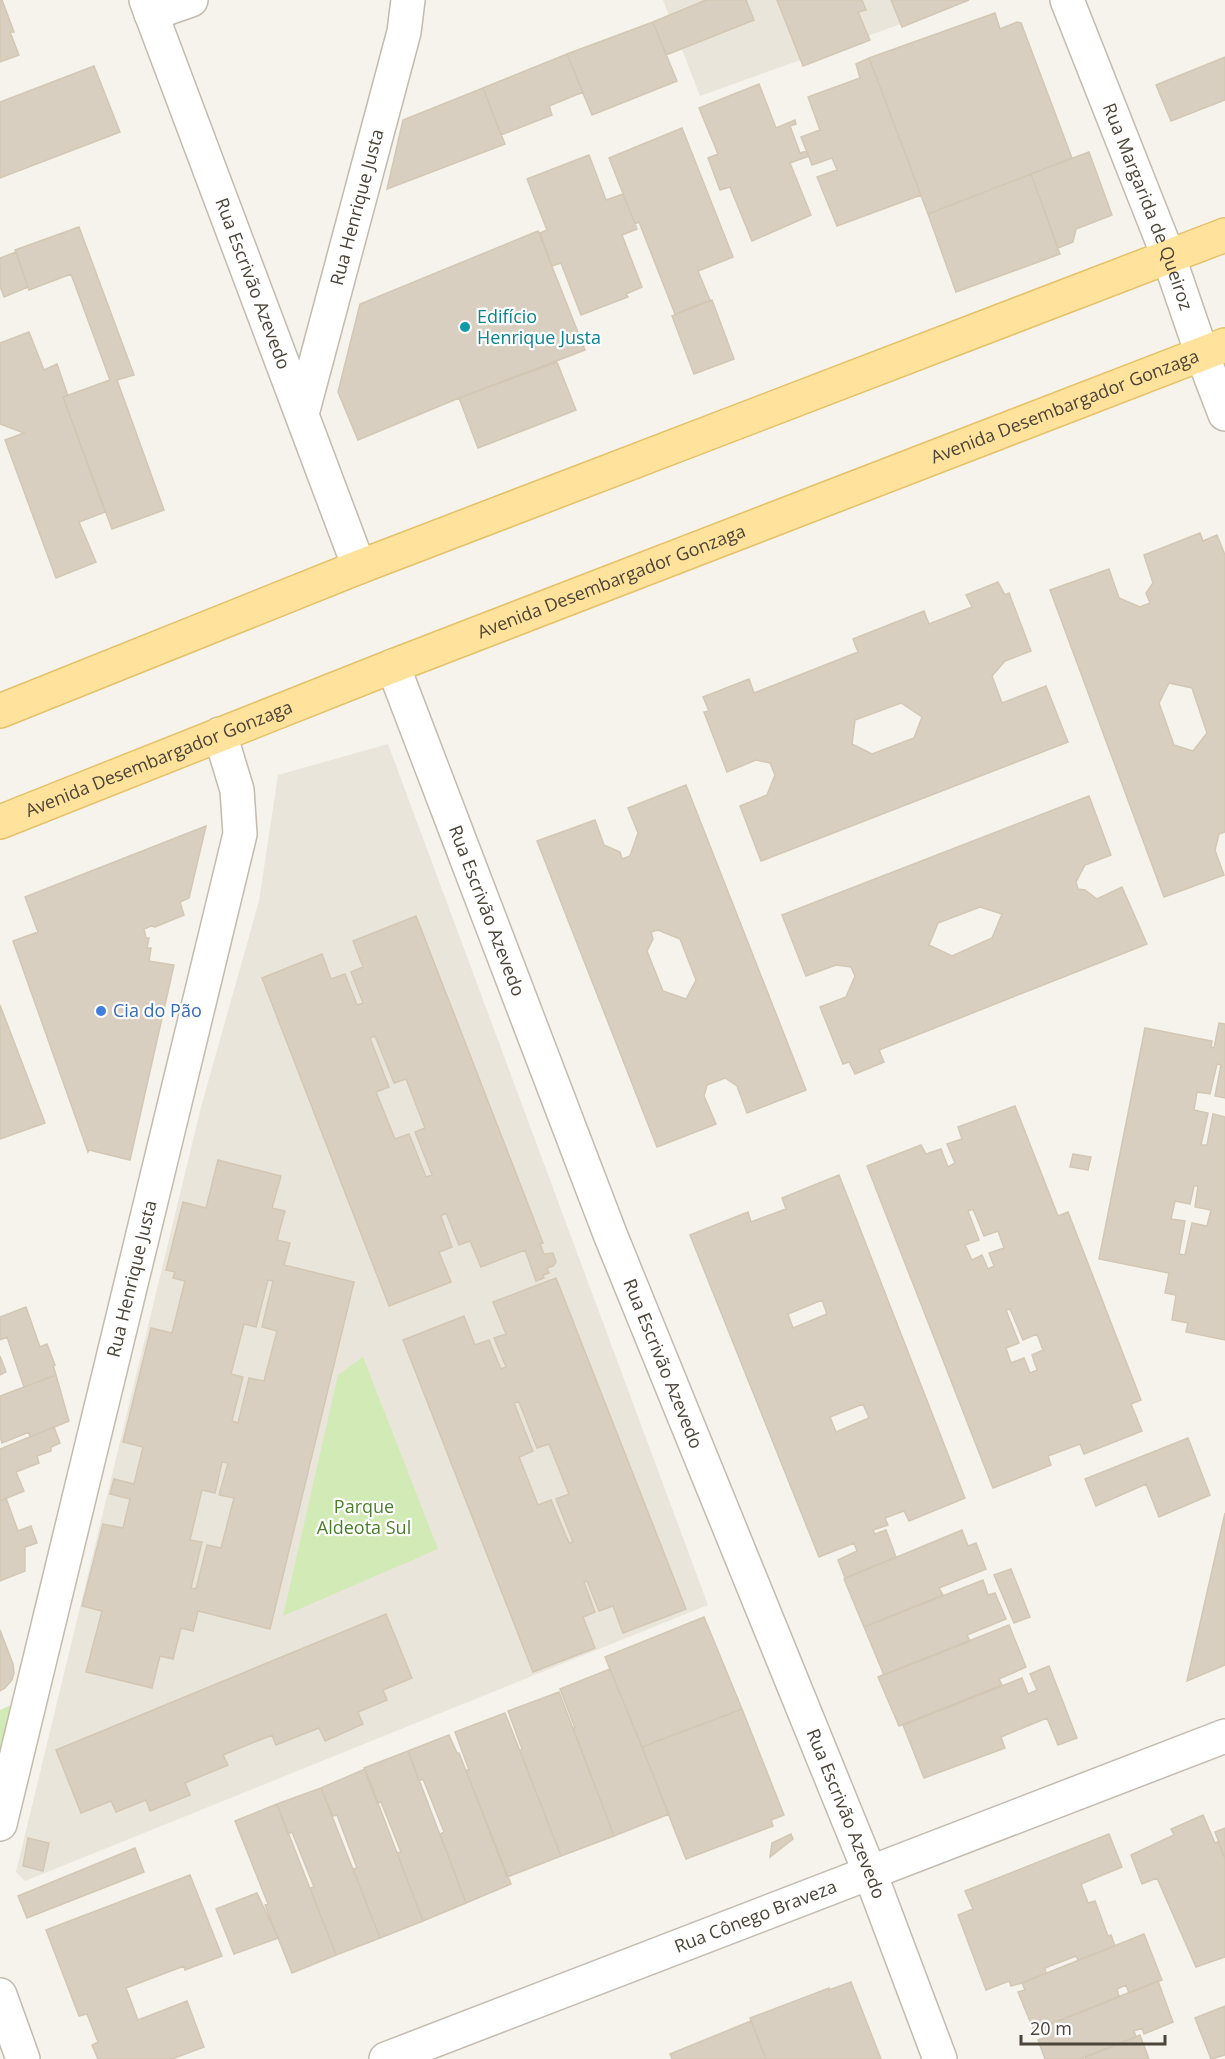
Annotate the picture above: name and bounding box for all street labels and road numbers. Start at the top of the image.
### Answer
street label: Rua Margarida de Queiroz [1098,99,1199,313]
street label: Rua Henrique Justa [324,126,389,288]
street label: Rua Escrivão Azevedo [210,194,297,372]
street label: Avenida Desembargador Gonzaga [927,343,1202,468]
street label: Avenida Desembargador Gonzaga [474,518,749,643]
street label: Avenida Desembargador Gonzaga [21,694,296,822]
street label: Rua Escrivão Azevedo [444,821,531,999]
street label: Rua Henrique Justa [101,1198,162,1360]
street label: Rua Escrivão Azevedo [618,1275,709,1452]
street label: Rua Escrivão Azevedo [802,1725,892,1902]
street label: Rua Cônego Braveza [671,1874,840,1958]

